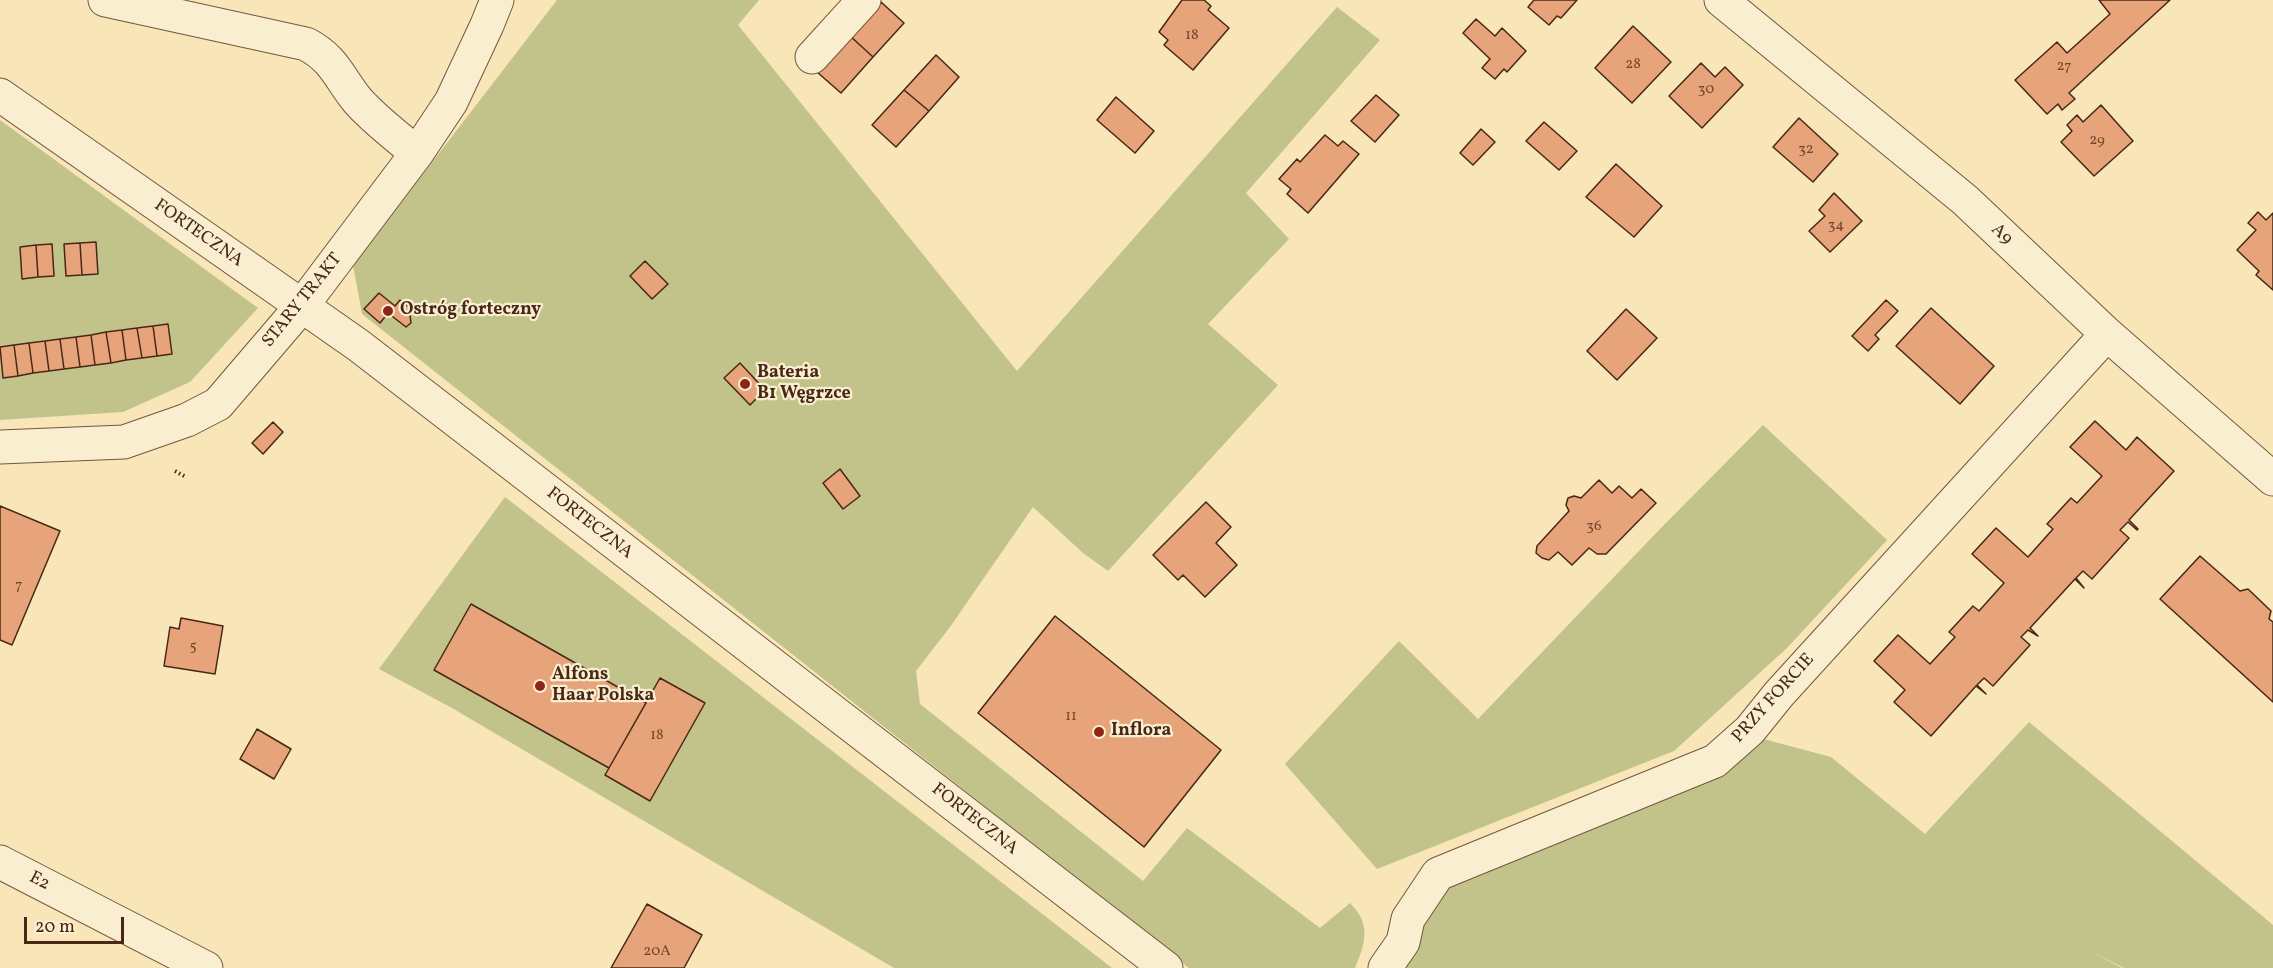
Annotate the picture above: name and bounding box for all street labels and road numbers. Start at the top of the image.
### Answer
street label: FORTECZNA [149,195,247,273]
street label: A9 [1986,220,2016,250]
street label: STARY TRAKT [258,250,348,352]
street label: FORTECZNA [541,483,637,565]
street label: PRZY FORCIE [1728,650,1820,748]
street label: FORTECZNA [926,779,1022,861]
street label: E2 [25,868,53,896]

